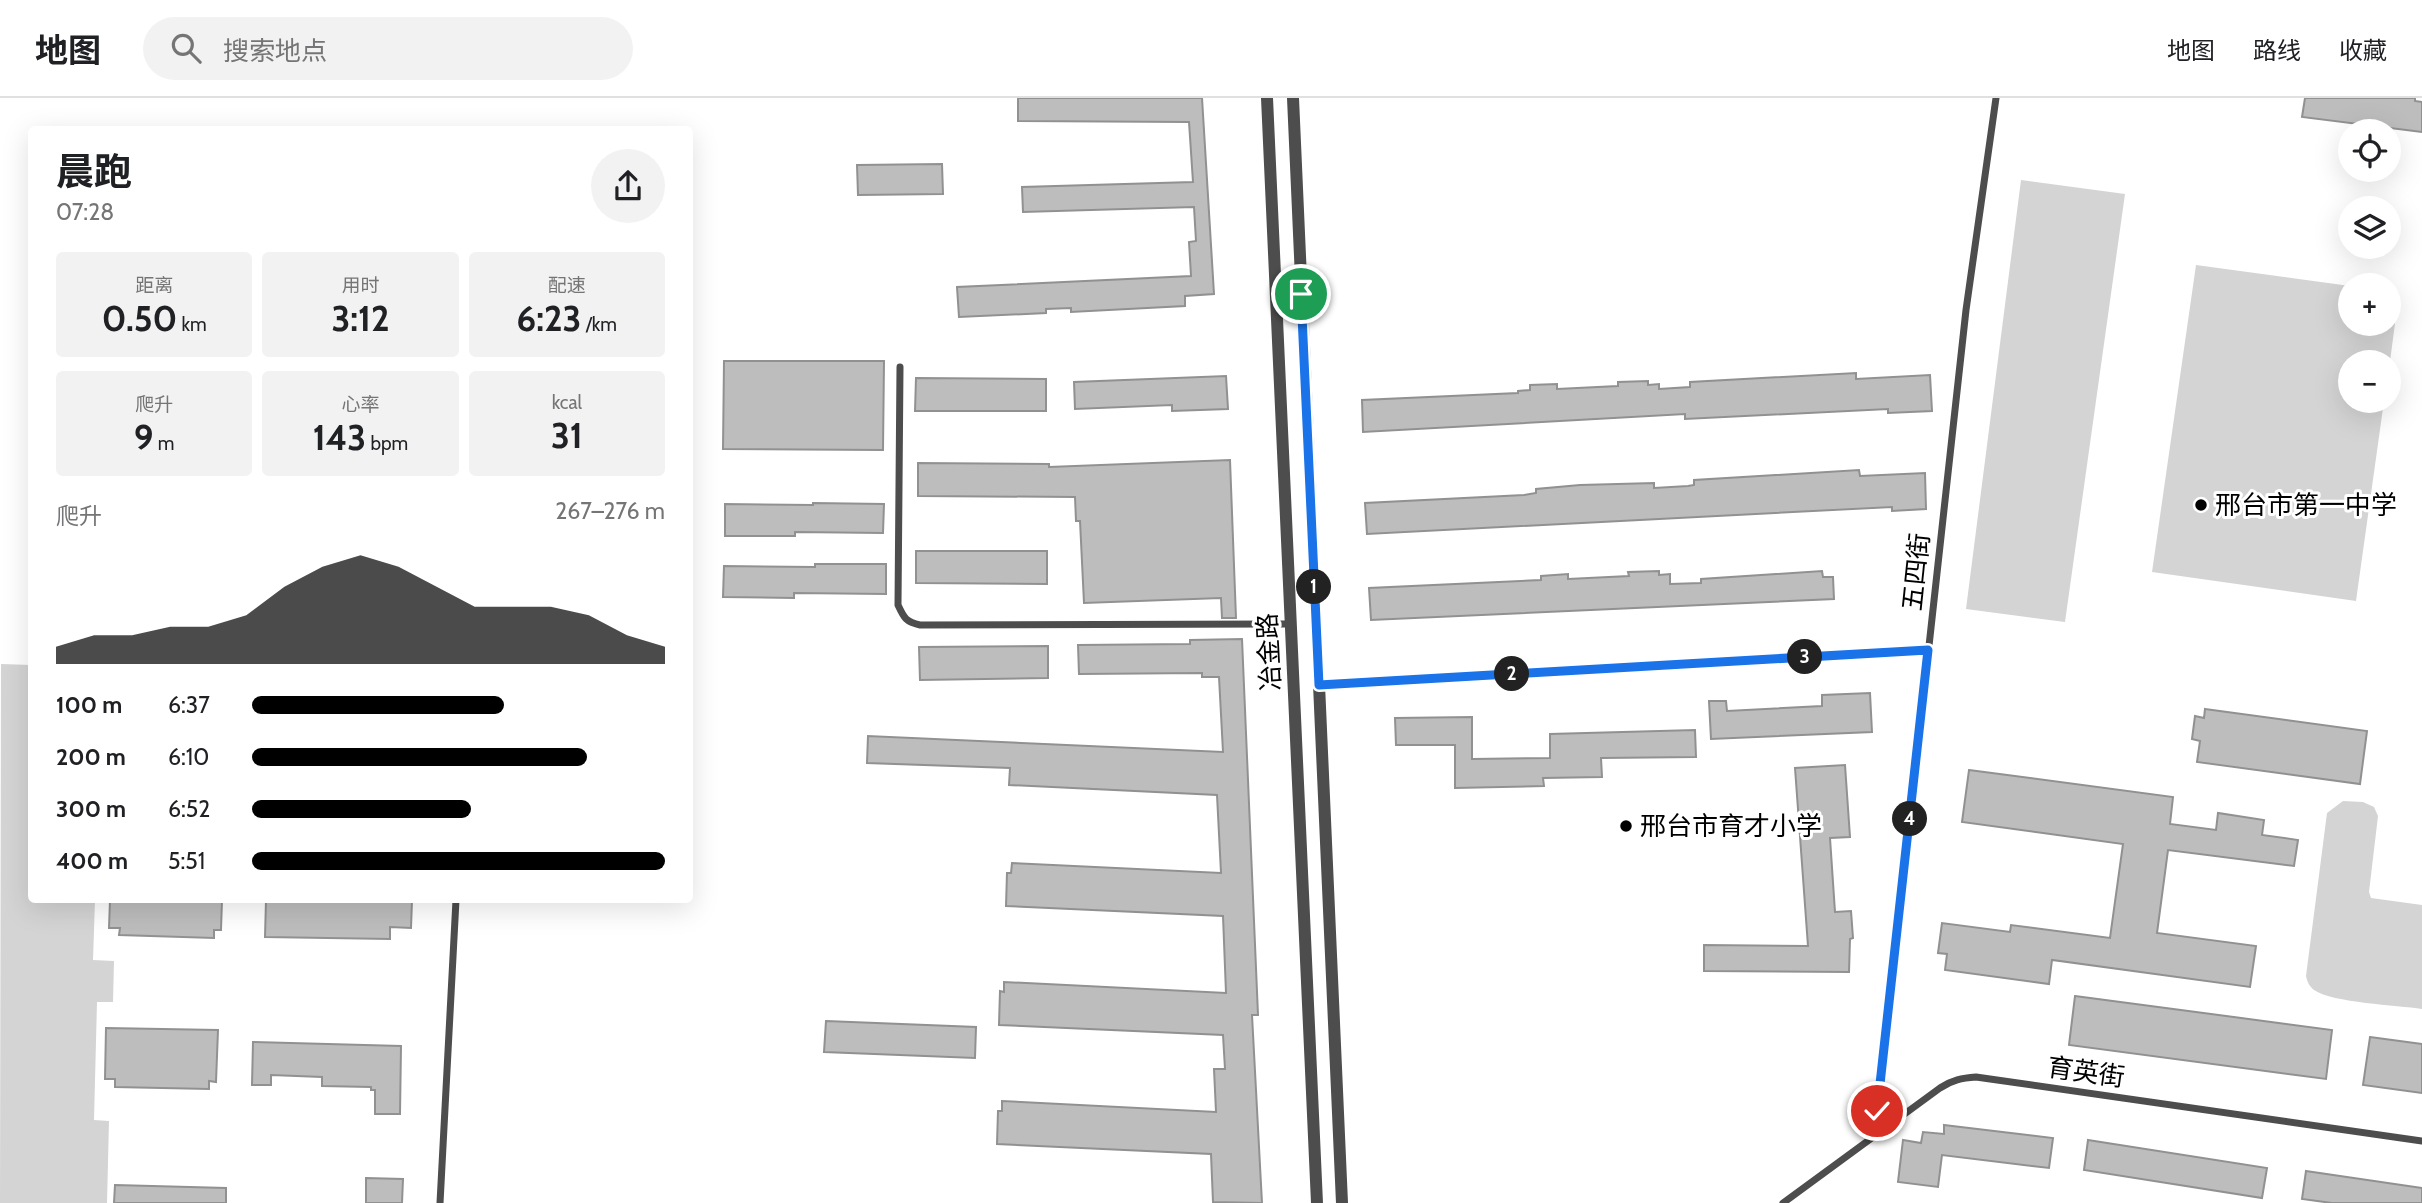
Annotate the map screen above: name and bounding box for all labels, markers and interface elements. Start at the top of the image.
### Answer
search box [143,17,633,80]
icon: search [167,29,205,67]
text: 地图 [35,30,101,70]
text: 搜索地点 [223,35,327,67]
text: 地图 [2167,36,2215,65]
text: 路线 [2253,36,2301,65]
text: 收藏 [2339,36,2387,65]
map controls [2338,119,2401,413]
button: locate [2338,119,2401,182]
text: 晨跑 [56,148,132,195]
button: share [591,149,665,223]
button: layers [2338,196,2401,259]
text: 07:28 [56,198,114,226]
pin [1271,264,1331,324]
button: + [2338,273,2401,336]
text: 距离 [135,274,173,297]
text: 用时 [341,274,380,297]
text: 配速 [548,274,586,297]
icon: arrive [1282,275,1320,313]
text: 0.50 [102,297,177,340]
text: 3:12 [331,297,390,340]
text: 6:23 [517,297,581,340]
text: km [177,313,207,336]
text: /km [581,313,617,336]
button: − [2338,350,2401,413]
text: kcal [552,391,582,414]
text: 爬升 [135,393,173,416]
text: 心率 [341,393,380,416]
text: 31 [551,414,583,457]
text: 9 [134,416,154,459]
text: 143 [313,416,366,459]
text: m [154,432,174,455]
text: bpm [366,432,408,455]
place label: 邢台市第一中学 [2215,489,2397,521]
text: 267–276 m [555,497,665,525]
marker: 邢台市第一中学 [2193,497,2209,513]
text: 爬升 [56,502,102,530]
street label: 五四街 [1896,532,1936,612]
pin: 1 [1296,570,1332,604]
text: 1 [1310,575,1317,598]
street label: 冶金路 [1251,612,1287,692]
pin: 3 [1787,640,1822,674]
text: 3 [1799,645,1810,668]
pin: 2 [1494,656,1530,692]
text: 2 [1506,662,1517,685]
text: 100 m [56,691,122,719]
text: 6:37 [168,691,210,719]
text: 200 m [56,743,126,771]
text: 6:10 [168,743,209,771]
text: 300 m [56,795,126,823]
text: 6:52 [168,795,210,823]
pin: 4 [1892,802,1927,836]
text: 4 [1904,807,1915,830]
place label: 邢台市育才小学 [1640,810,1822,842]
marker: 邢台市育才小学 [1618,818,1634,834]
text: 400 m [56,847,128,875]
text: 5:51 [168,847,205,875]
street label: 育英街 [2045,1051,2127,1093]
pin [1847,1081,1907,1141]
icon: check [1858,1092,1896,1130]

